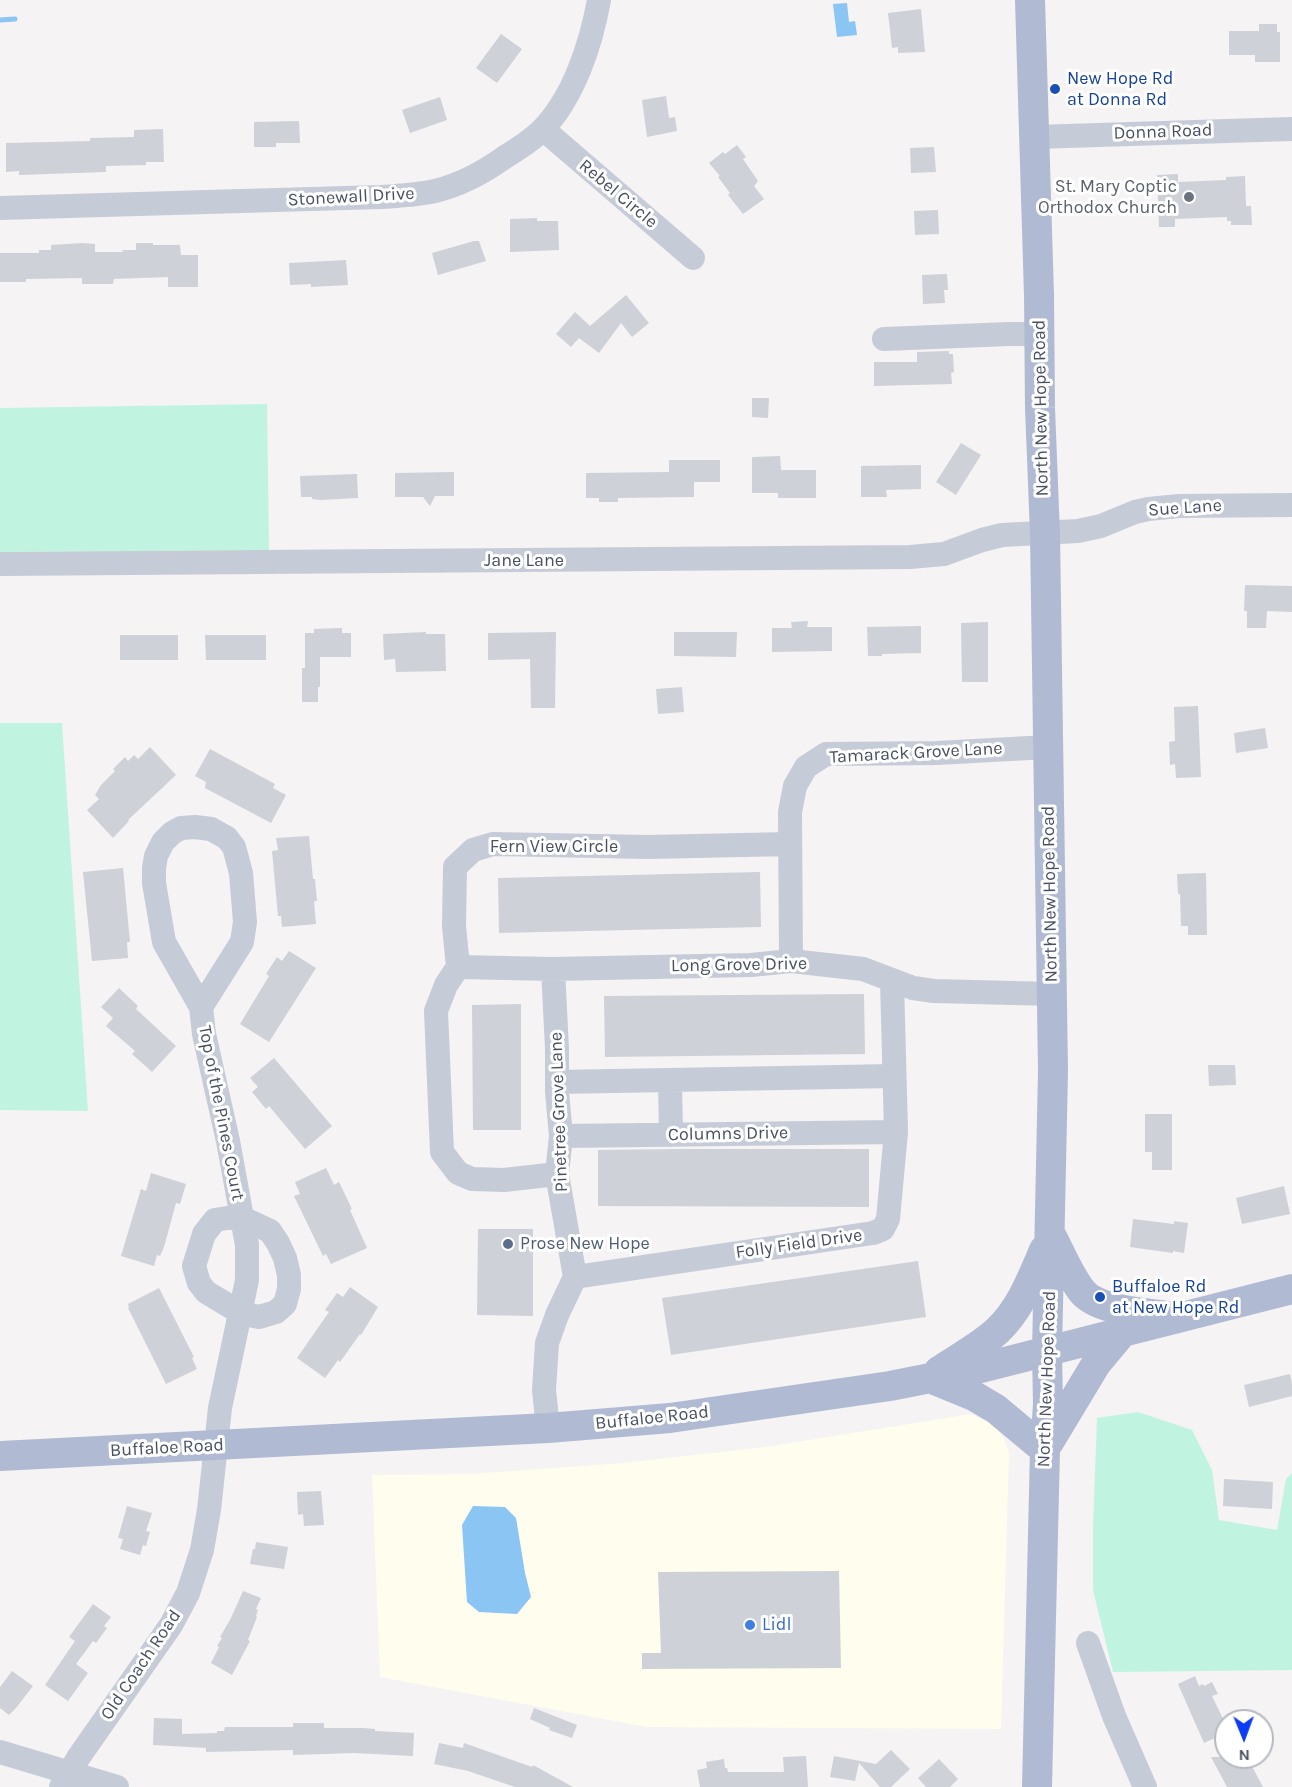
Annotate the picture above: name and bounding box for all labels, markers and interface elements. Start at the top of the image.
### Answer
place label: New Hope Rd at Donna Rd [1067,68,1173,110]
marker: New Hope Rd at Donna Rd [1048,82,1062,96]
street label: Donna Road [1113,119,1213,145]
street label: Rebel Circle [574,155,662,233]
place label: St. Mary Coptic Orthodox Church [1038,176,1177,219]
street label: Stonewall Drive [287,183,415,211]
marker: St. Mary Coptic Orthodox Church [1182,190,1196,204]
street label: North New Hope Road [1029,319,1053,497]
street label: Sue Lane [1147,495,1223,521]
street label: Jane Lane [484,550,564,572]
street label: Tamarack Grove Lane [829,738,1003,768]
street label: North New Hope Road [1038,805,1062,983]
street label: Fern View Circle [490,836,618,858]
street label: Long Grove Drive [671,953,807,977]
street label: Top of the Pines Court [193,1024,249,1202]
street label: Pinetree Grove Lane [545,1031,573,1193]
street label: Columns Drive [668,1122,788,1146]
street label: Folly Field Drive [734,1224,864,1264]
place label: Prose New Hope [520,1233,650,1255]
marker: Prose New Hope [501,1237,515,1251]
place label: Buffaloe Rd at New Hope Rd [1112,1276,1239,1318]
street label: North New Hope Road [1033,1290,1061,1468]
marker: Buffaloe Rd at New Hope Rd [1093,1290,1107,1304]
street label: Buffaloe Road [594,1401,710,1435]
street label: Buffaloe Road [109,1434,225,1462]
street label: Old Coach Road [96,1606,186,1724]
place label: Lidl [762,1614,791,1636]
marker: Lidl [743,1618,757,1632]
north arrow [1214,1709,1274,1769]
text: N [1238,1746,1250,1765]

